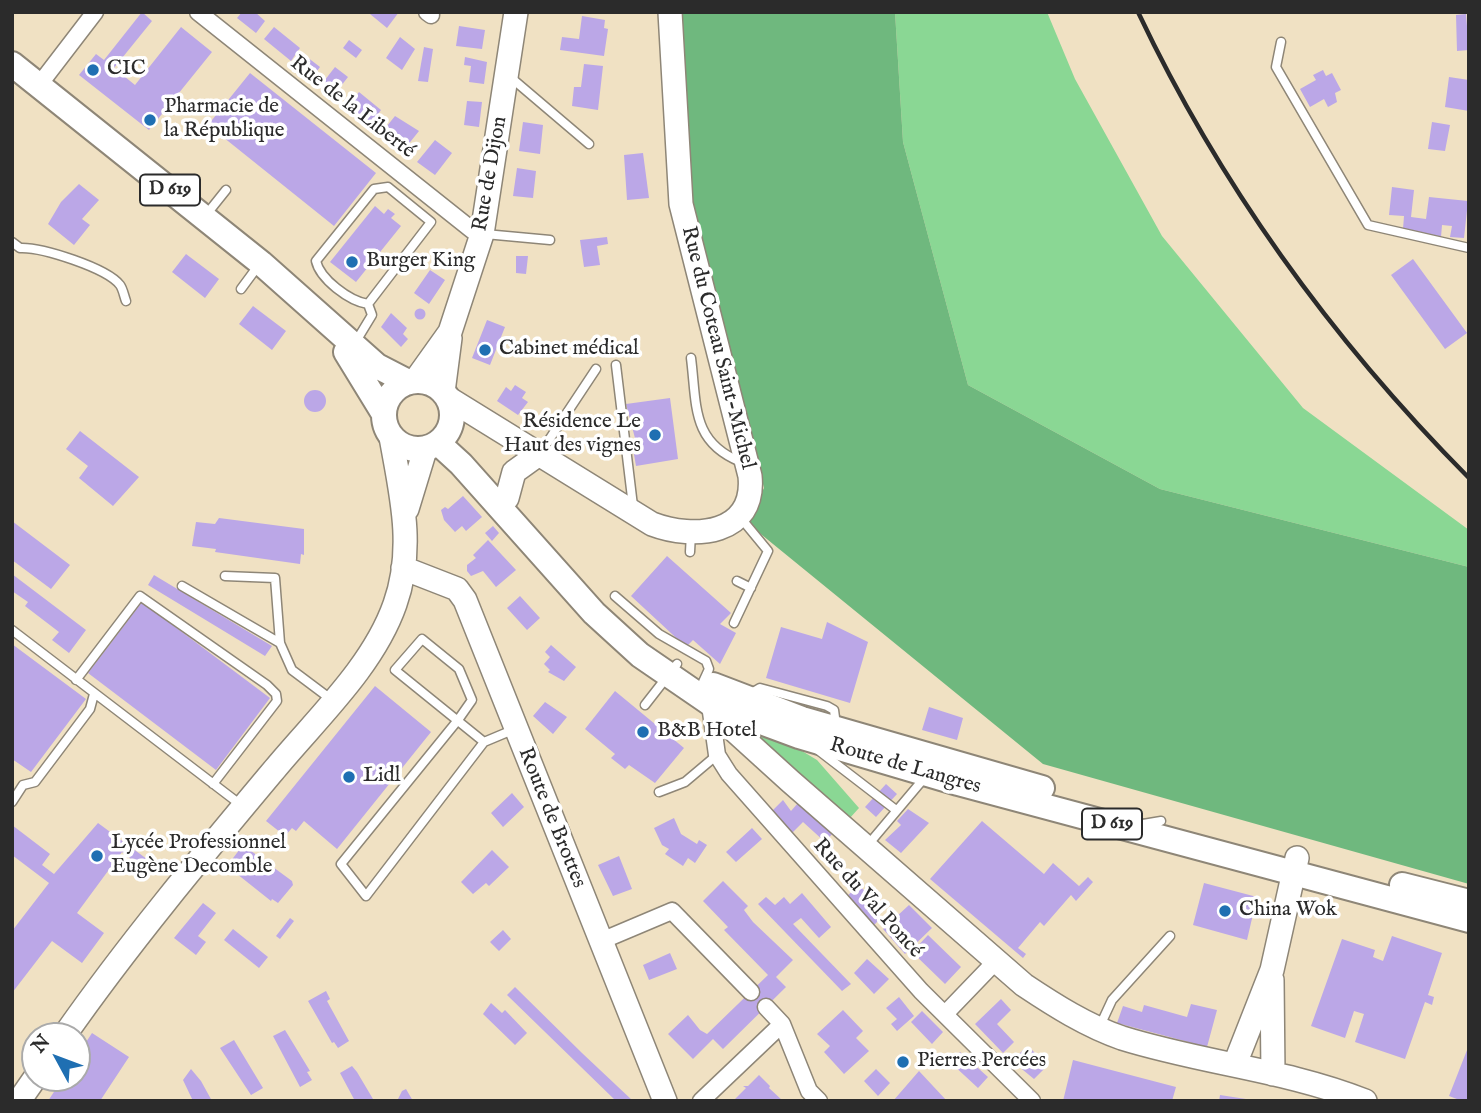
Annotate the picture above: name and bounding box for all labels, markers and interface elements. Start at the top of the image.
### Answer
street label: Rue de la Liberté [284,51,420,165]
place label: CIC [107,57,146,83]
marker: CIC [85,62,101,78]
place label: Pharmacie de la République [164,95,284,145]
marker: Pharmacie de la République [142,112,158,128]
street label: Rue de Dijon [469,115,513,233]
road number: D 619 [140,174,200,206]
street label: Rue du Coteau Saint-Michel [675,224,759,472]
place label: Burger King [366,249,475,275]
marker: Burger King [344,254,360,270]
place label: Cabinet médical [499,337,639,363]
marker: Cabinet médical [477,342,493,358]
place label: Résidence Le Haut des vignes [504,410,641,460]
marker: Résidence Le Haut des vignes [647,427,663,443]
place label: B&B Hotel [657,719,757,745]
marker: B&B Hotel [635,724,651,740]
street label: Route de Langres [826,733,984,801]
street label: Route de Brottes [511,744,591,892]
place label: Lidl [363,764,400,790]
marker: Lidl [341,769,357,785]
road number: D 619 [1082,808,1142,839]
place label: Lycée Professionnel Eugène Decomble [111,831,286,881]
street label: Rue du Val Poncé [807,834,927,964]
marker: Lycée Professionnel Eugène Decomble [89,848,105,864]
place label: China Wok [1239,898,1337,924]
marker: China Wok [1217,903,1233,919]
north arrow [21,1022,91,1092]
text: N [27,1030,56,1059]
place label: Pierres Percées [917,1049,1046,1075]
marker: Pierres Percées [895,1054,911,1070]

